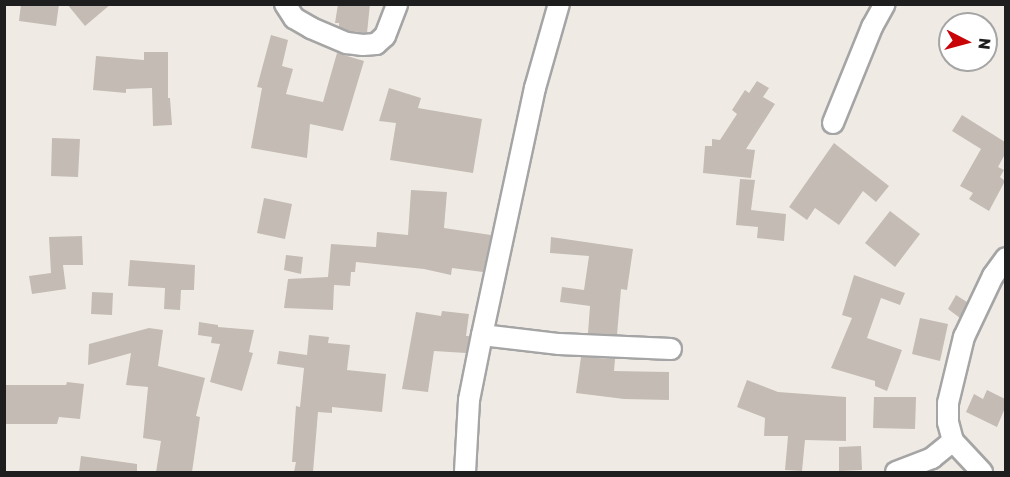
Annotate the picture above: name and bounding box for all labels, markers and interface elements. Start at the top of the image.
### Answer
north arrow [938,12,998,72]
text: N [974,37,994,50]

